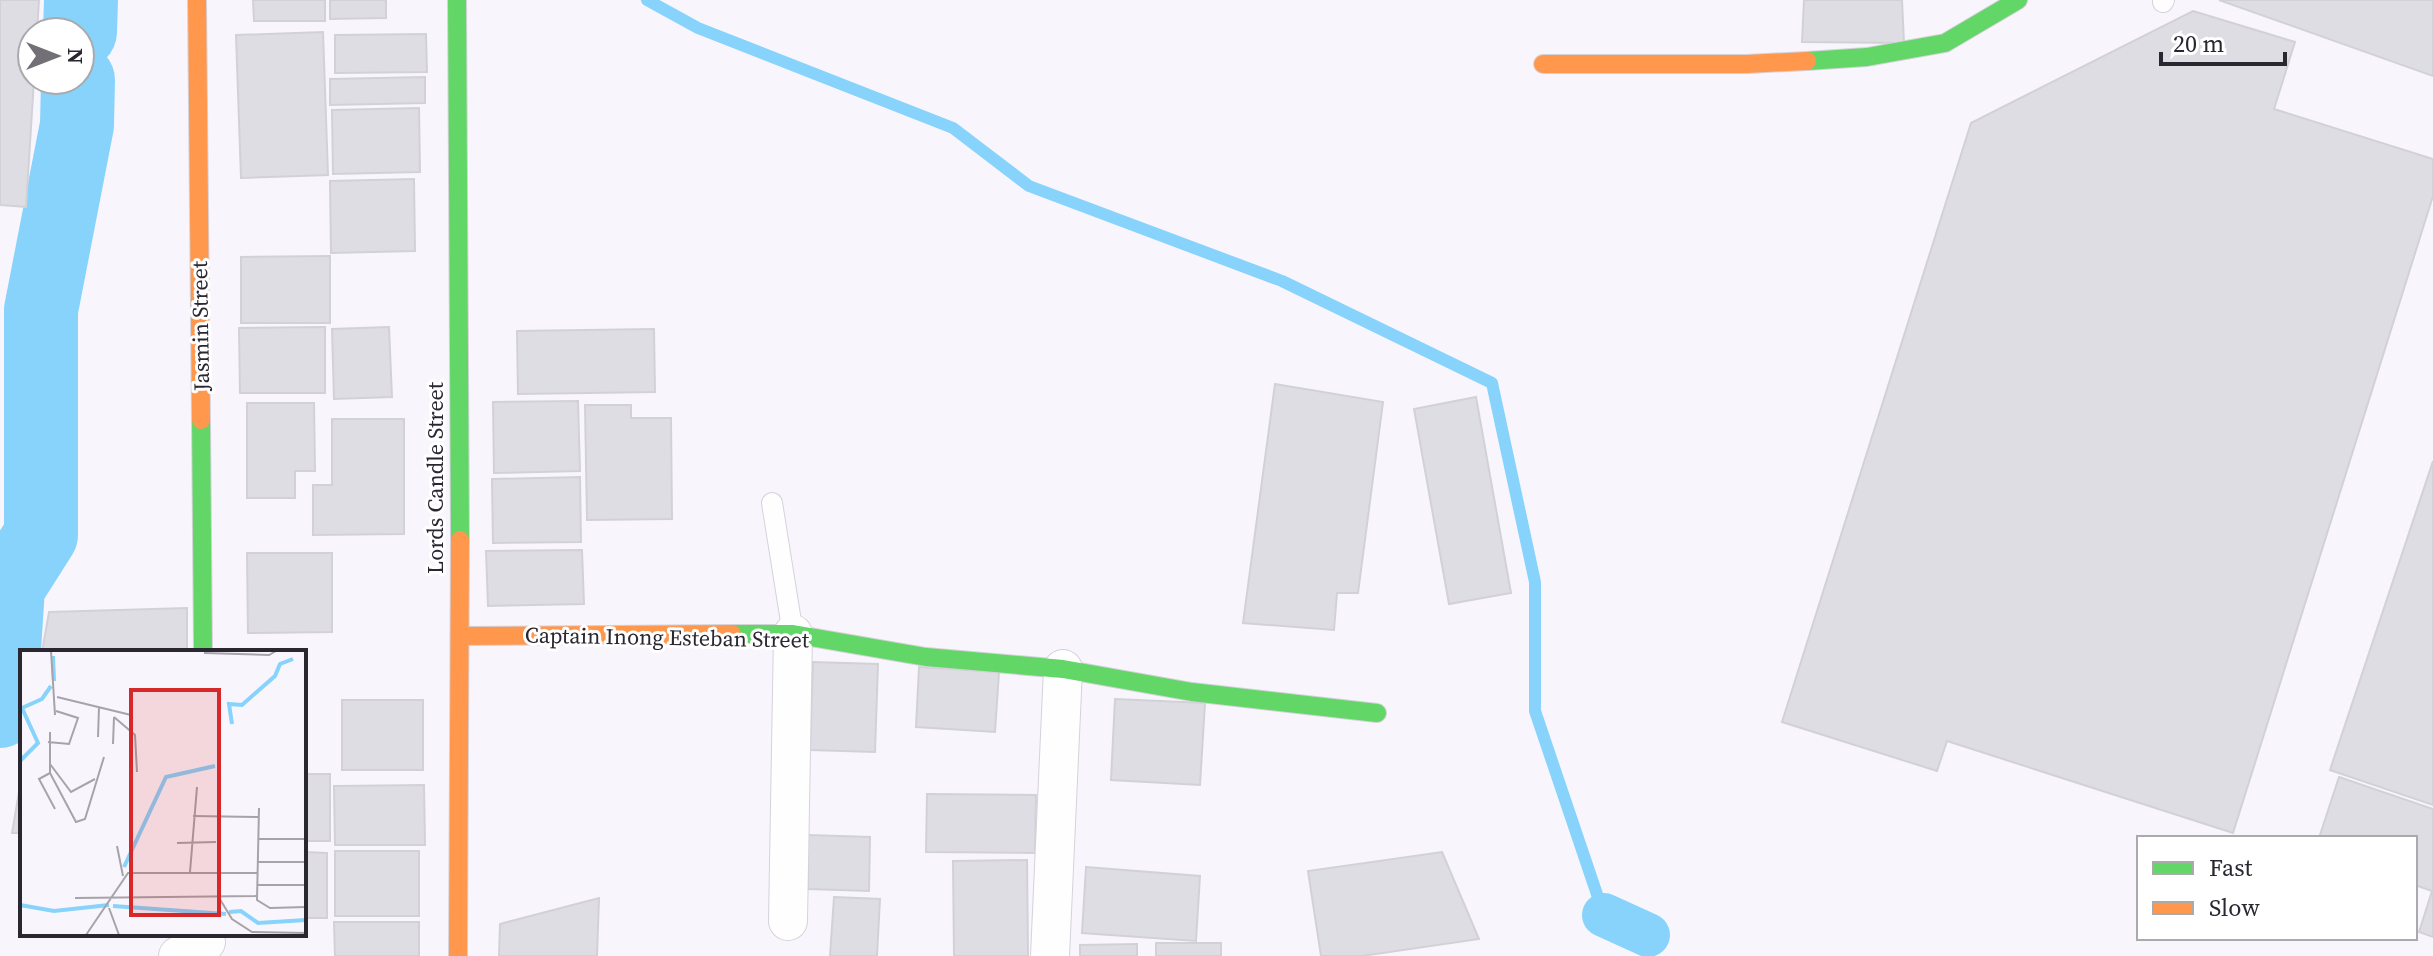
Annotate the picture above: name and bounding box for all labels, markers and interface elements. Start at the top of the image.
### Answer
north arrow [16,16,96,96]
scale bar [2161,16,2285,66]
text: 20 m [2173,27,2224,60]
text: N [61,48,91,64]
street label: Jasmin Street [184,260,216,392]
street label: Lords Candle Street [420,381,450,574]
street label: Captain Inong Esteban Street [525,620,810,654]
inset map [20,650,306,936]
legend [2137,836,2417,940]
text: Fast [2209,851,2253,884]
text: Slow [2209,891,2260,924]

